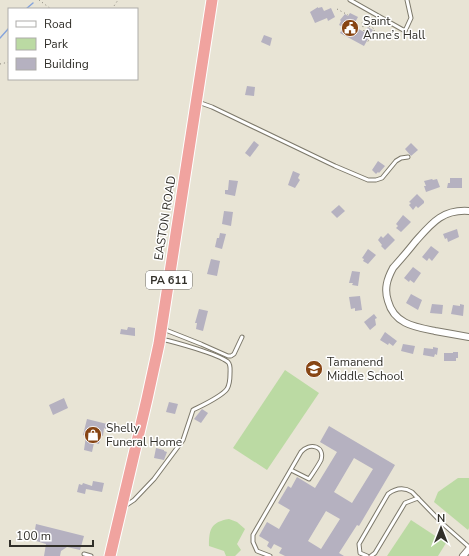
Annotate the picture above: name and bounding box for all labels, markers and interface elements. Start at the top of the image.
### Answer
legend [8,8,138,80]
place label: Saint Anne’s Hall [363,13,426,43]
text: Road [44,16,72,32]
public building icon: Saint Anne’s Hall [340,18,360,38]
text: Park [44,36,69,52]
text: Building [44,56,89,72]
street label: EASTON ROAD [150,175,180,261]
road number: PA 611 [146,271,192,289]
place label: Tamanend Middle School [327,354,404,384]
school or university icon: Tamanend Middle School [304,359,324,379]
place label: Shelly Funeral Home [106,420,182,450]
shop icon: Shelly Funeral Home [83,425,103,445]
north arrow [421,508,461,548]
text: N [437,511,445,526]
scale bar [10,522,93,548]
text: 100 m [16,528,51,544]

